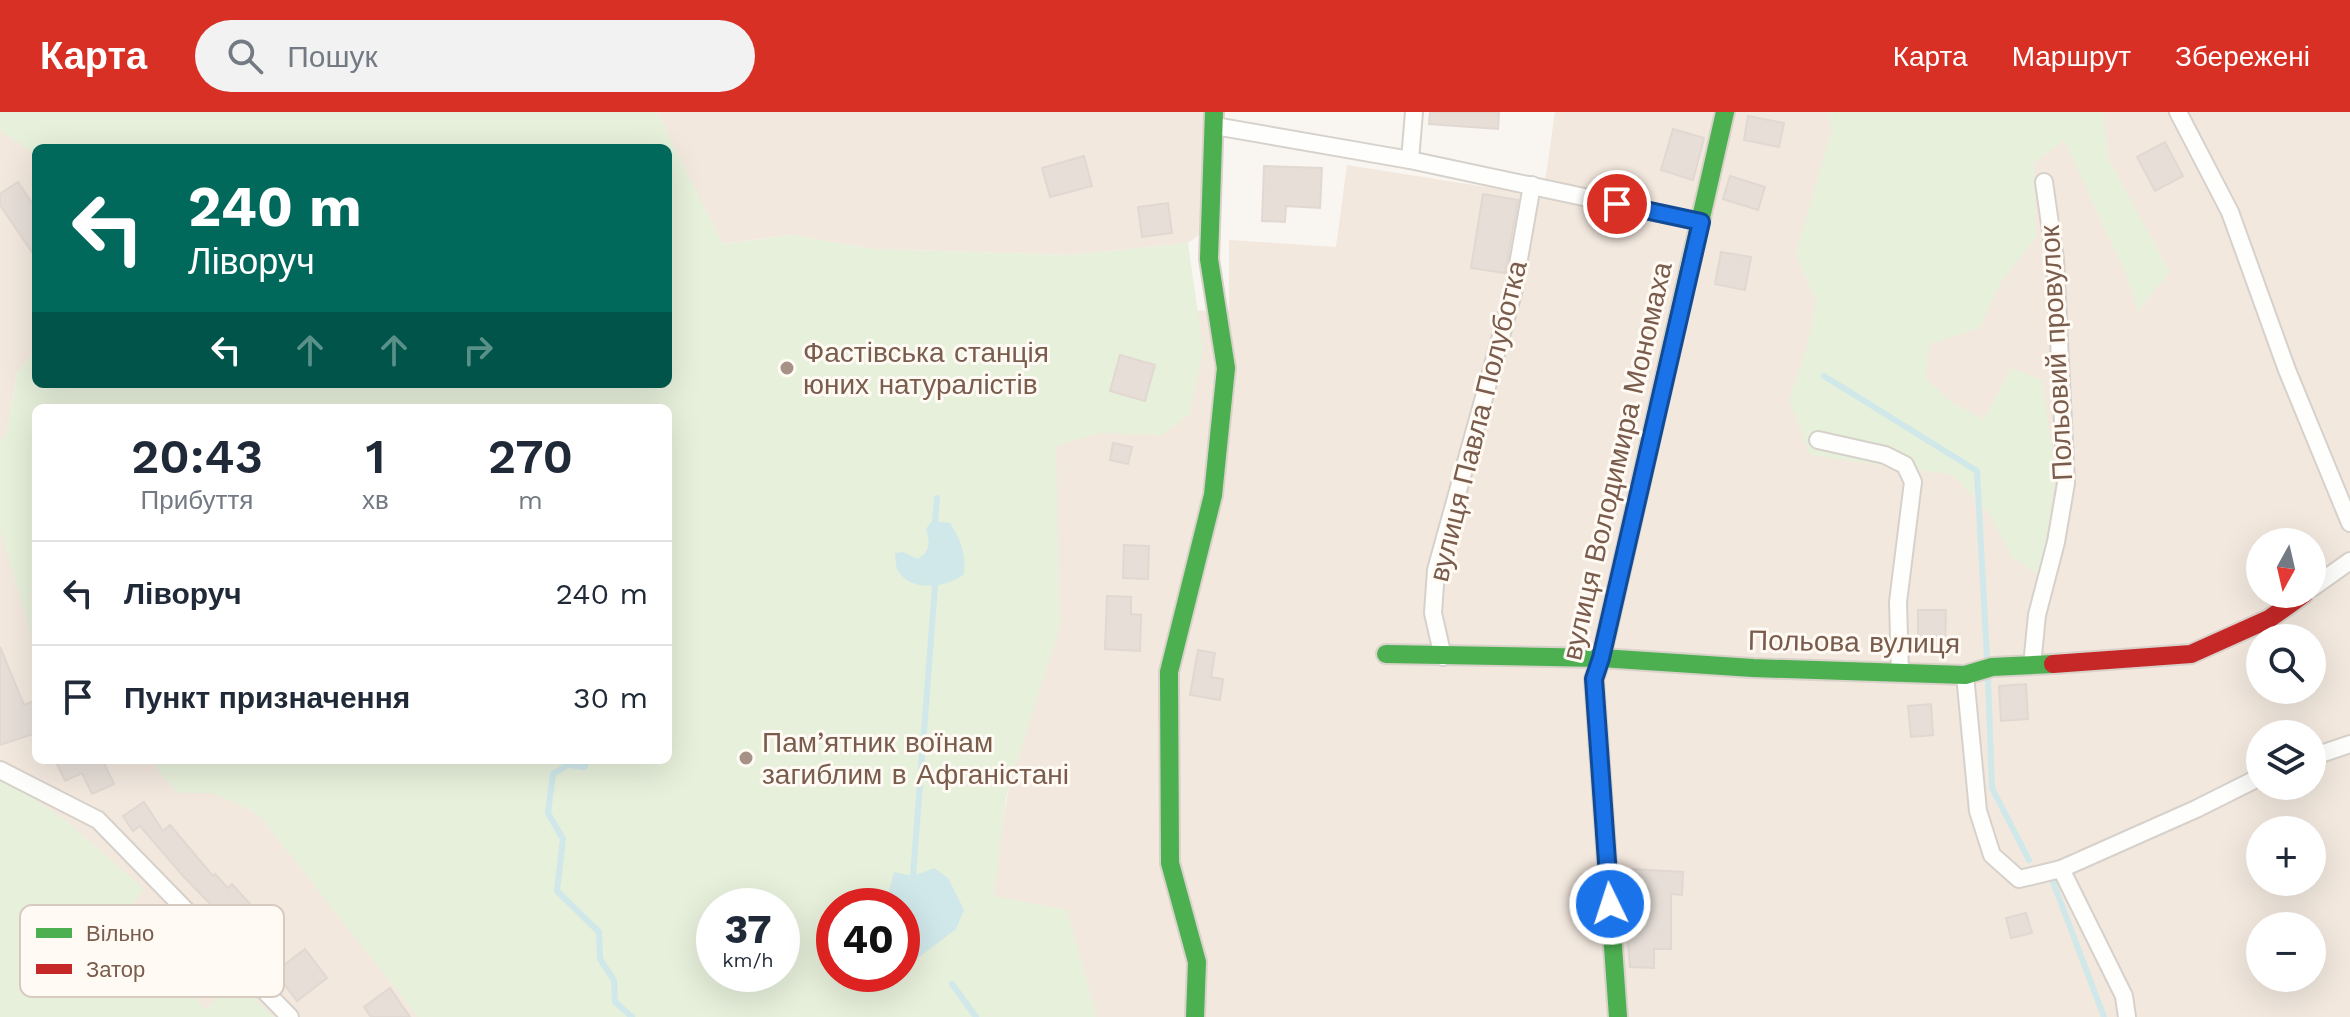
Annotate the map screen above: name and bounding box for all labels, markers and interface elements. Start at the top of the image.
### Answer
search box [195,20,755,92]
text: Карта [40,34,147,78]
icon: search [223,34,267,78]
text: Пошук [287,39,378,74]
text: Карта [1893,40,1968,73]
text: Маршрут [2012,40,2131,73]
text: Збережені [2175,40,2310,73]
pin [1583,170,1651,238]
text: 240 m [188,174,362,240]
icon: left [56,176,160,280]
icon: arrive [1595,182,1639,226]
street label: Польовий провулок [2033,224,2079,482]
text: Ліворуч [188,241,315,283]
street label: вулиця Павла Полуботка [1422,257,1534,585]
street label: вулиця Володимира Мономаха [1555,258,1679,663]
icon: left [204,328,248,372]
icon: ahead [288,328,332,372]
icon: ahead [372,328,416,372]
icon: right [456,328,500,372]
place label: Фастівська станція юних натуралістів [803,336,1049,401]
marker: Фастівська станція юних натуралістів [778,359,796,377]
text: 20:43 [131,428,263,485]
text: 1 [365,428,385,485]
text: 270 [488,428,573,485]
text: Прибуття [141,485,253,515]
text: хв [362,485,389,515]
text: m [518,485,543,515]
north arrow [2246,528,2326,608]
map controls [2246,528,2326,992]
icon: left [56,571,100,615]
text: Ліворуч [124,576,242,611]
text: 240 m [556,576,648,611]
street label: Польова вулиця [1748,624,1960,660]
button: search [2246,624,2326,704]
icon: arrive [56,675,100,719]
text: Пункт призначення [124,680,410,715]
text: 30 m [573,680,648,715]
button: layers [2246,720,2326,800]
place label: Пам’ятник воїнам загиблим в Афганістані [762,726,1069,791]
marker: Пам’ятник воїнам загиблим в Афганістані [737,749,755,767]
button: + [2246,816,2326,896]
position arrow [1568,862,1652,946]
speed limit sign: 40 [816,888,920,992]
legend [20,905,284,997]
text: 37 [725,906,771,953]
button: − [2246,912,2326,992]
text: Вільно [86,921,154,946]
text: km/h [722,948,774,972]
text: Затор [86,957,145,982]

